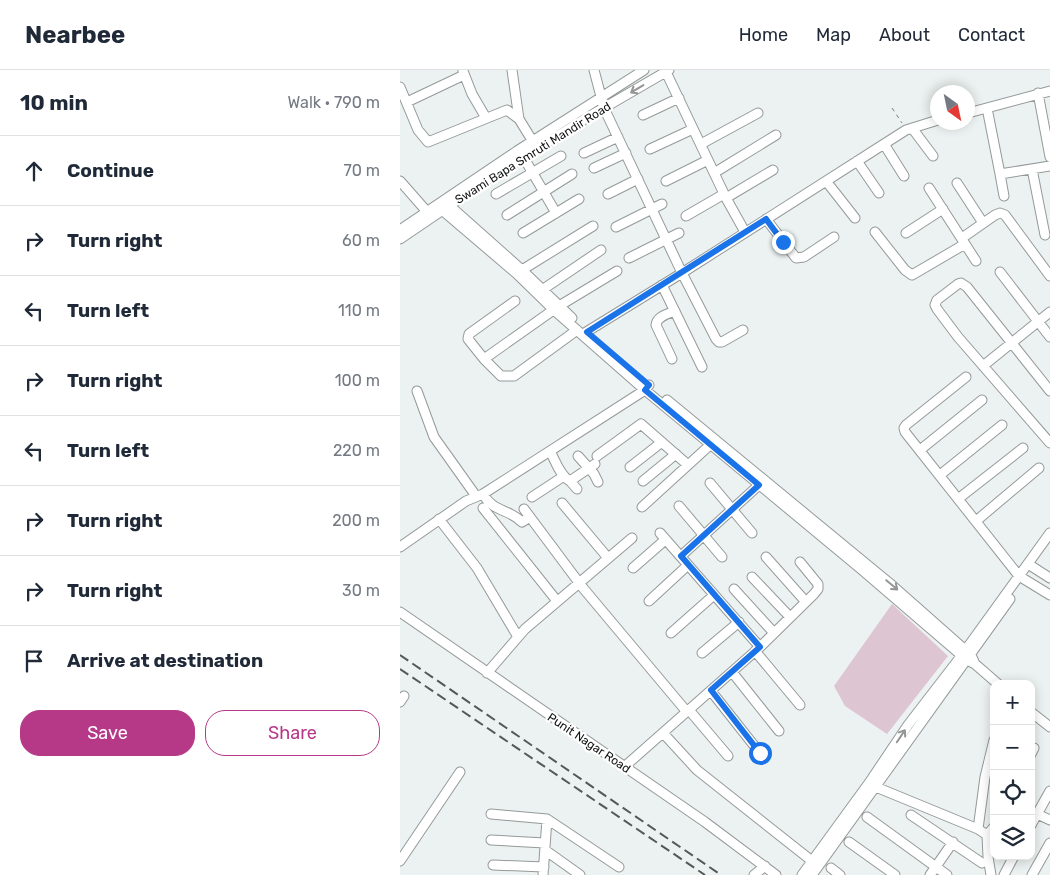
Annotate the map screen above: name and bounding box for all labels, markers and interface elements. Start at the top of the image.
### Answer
text: Nearbee [25,21,125,49]
text: Home [739,24,788,46]
text: Map [816,24,851,46]
text: About [879,24,930,46]
text: Contact [958,24,1025,46]
one-way arrow [630,85,644,95]
north arrow [930,85,975,130]
text: 10 min [20,90,88,115]
text: Walk · 790 m [288,93,380,112]
street label: Swami Bapa Smruti Mandir Road [453,99,613,207]
icon: ahead [20,157,48,185]
text: Continue [67,159,154,182]
text: 70 m [343,161,380,180]
icon: right [20,227,48,255]
text: Turn right [67,229,162,252]
text: 60 m [342,231,380,250]
route end [772,231,795,254]
icon: left [20,297,48,325]
text: Turn left [67,299,149,322]
text: 110 m [338,301,380,320]
icon: right [20,367,48,395]
text: Turn right [67,369,162,392]
text: 100 m [335,371,380,390]
icon: left [20,437,48,465]
text: Turn left [67,439,149,462]
text: 220 m [333,441,380,460]
icon: right [20,507,48,535]
text: Turn right [67,509,162,532]
text: 200 m [332,511,380,530]
icon: right [20,577,48,605]
text: Turn right [67,579,162,602]
one-way arrow [885,579,898,590]
text: 30 m [342,581,380,600]
icon: arrive [20,647,48,675]
text: Arrive at destination [67,649,263,672]
map controls [990,680,1035,860]
button: + [990,680,1035,725]
button: Save [20,710,195,756]
button: Share [205,710,380,756]
street label: Punit Nagar Road [545,710,633,776]
button: − [990,725,1035,770]
one-way arrow [896,729,906,743]
route start [749,742,772,765]
button: locate [990,770,1035,815]
button: layers [990,815,1035,860]

